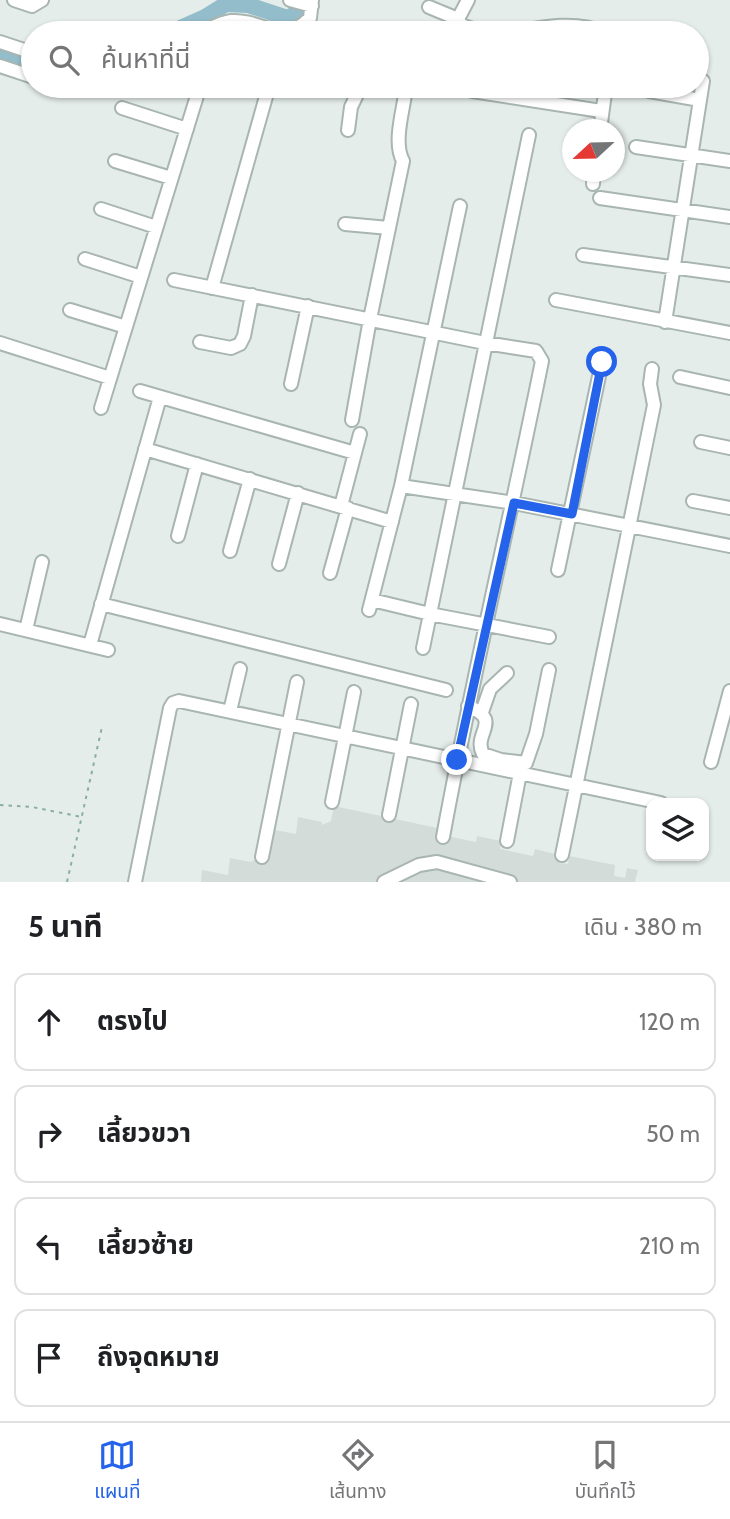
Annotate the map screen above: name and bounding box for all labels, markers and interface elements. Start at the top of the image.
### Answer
search box [21,21,709,98]
icon: search [45,41,83,79]
text: ค้นหาที่นี่ [101,43,191,75]
north arrow [562,119,625,182]
route start [586,346,617,377]
route end [441,744,472,775]
map controls [646,798,709,861]
button: layers [646,798,709,861]
text: 5 นาที [28,908,103,945]
text: เดิน · 380 m [584,913,702,941]
icon: ahead [30,1003,68,1041]
text: ตรงไป [97,1005,168,1037]
text: 120 m [639,1008,700,1036]
icon: right [30,1115,68,1153]
text: เลี้ยวขวา [97,1117,191,1149]
text: 50 m [646,1120,700,1148]
icon: left [30,1227,68,1265]
text: เลี้ยวซ้าย [97,1229,194,1261]
text: 210 m [639,1232,700,1260]
icon: arrive [30,1339,68,1377]
text: ถึงจุดหมาย [97,1341,220,1373]
tab: แผนที่ [94,1436,141,1507]
tab: เส้นทาง [329,1436,386,1507]
tab: บันทึกไว้ [575,1436,636,1507]

